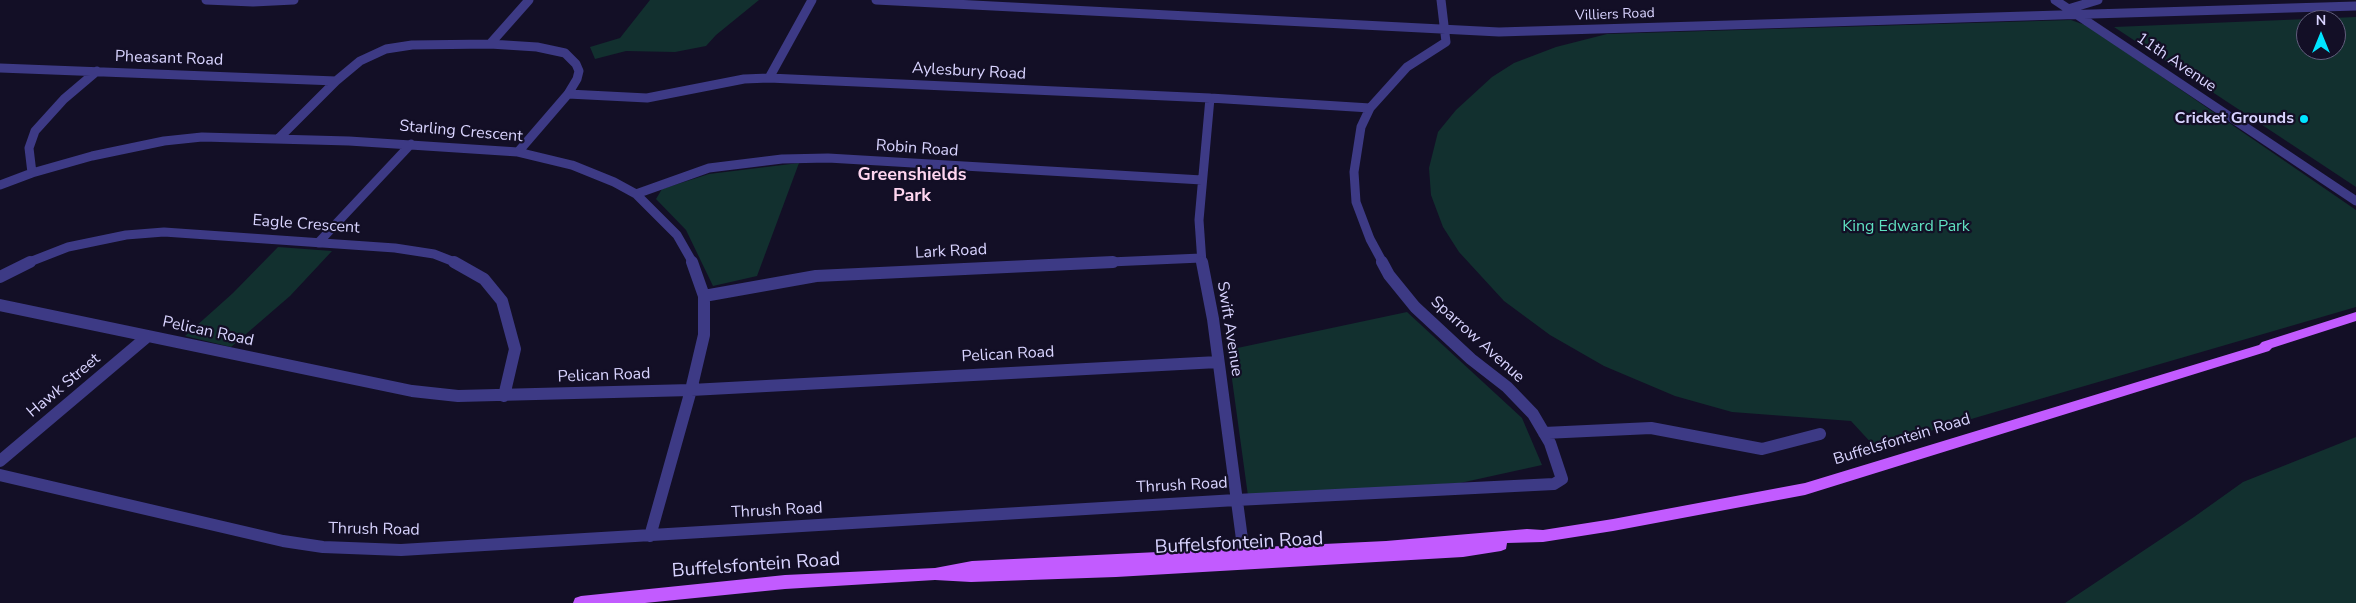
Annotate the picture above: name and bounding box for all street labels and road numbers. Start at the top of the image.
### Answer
street label: Villiers Road [1575,5,1655,25]
street label: 11th Avenue [2132,29,2220,97]
street label: Pheasant Road [114,48,224,70]
street label: Aylesbury Road [911,59,1027,85]
street label: Starling Crescent [399,117,523,147]
street label: Robin Road [875,137,959,161]
street label: Eagle Crescent [252,212,360,238]
street label: Lark Road [914,241,988,263]
street label: Swift Avenue [1212,280,1246,378]
street label: Sparrow Avenue [1426,293,1528,387]
street label: Pelican Road [161,313,255,351]
street label: Pelican Road [961,343,1055,367]
street label: Hawk Street [23,350,105,422]
street label: Pelican Road [557,365,651,387]
street label: Buffelsfontein Road [1831,410,1973,470]
street label: Thrush Road [1136,474,1228,498]
street label: Thrush Road [731,499,823,523]
street label: Thrush Road [328,520,420,540]
street label: Buffelsfontein Road [1154,528,1324,560]
street label: Buffelsfontein Road [671,549,841,583]

